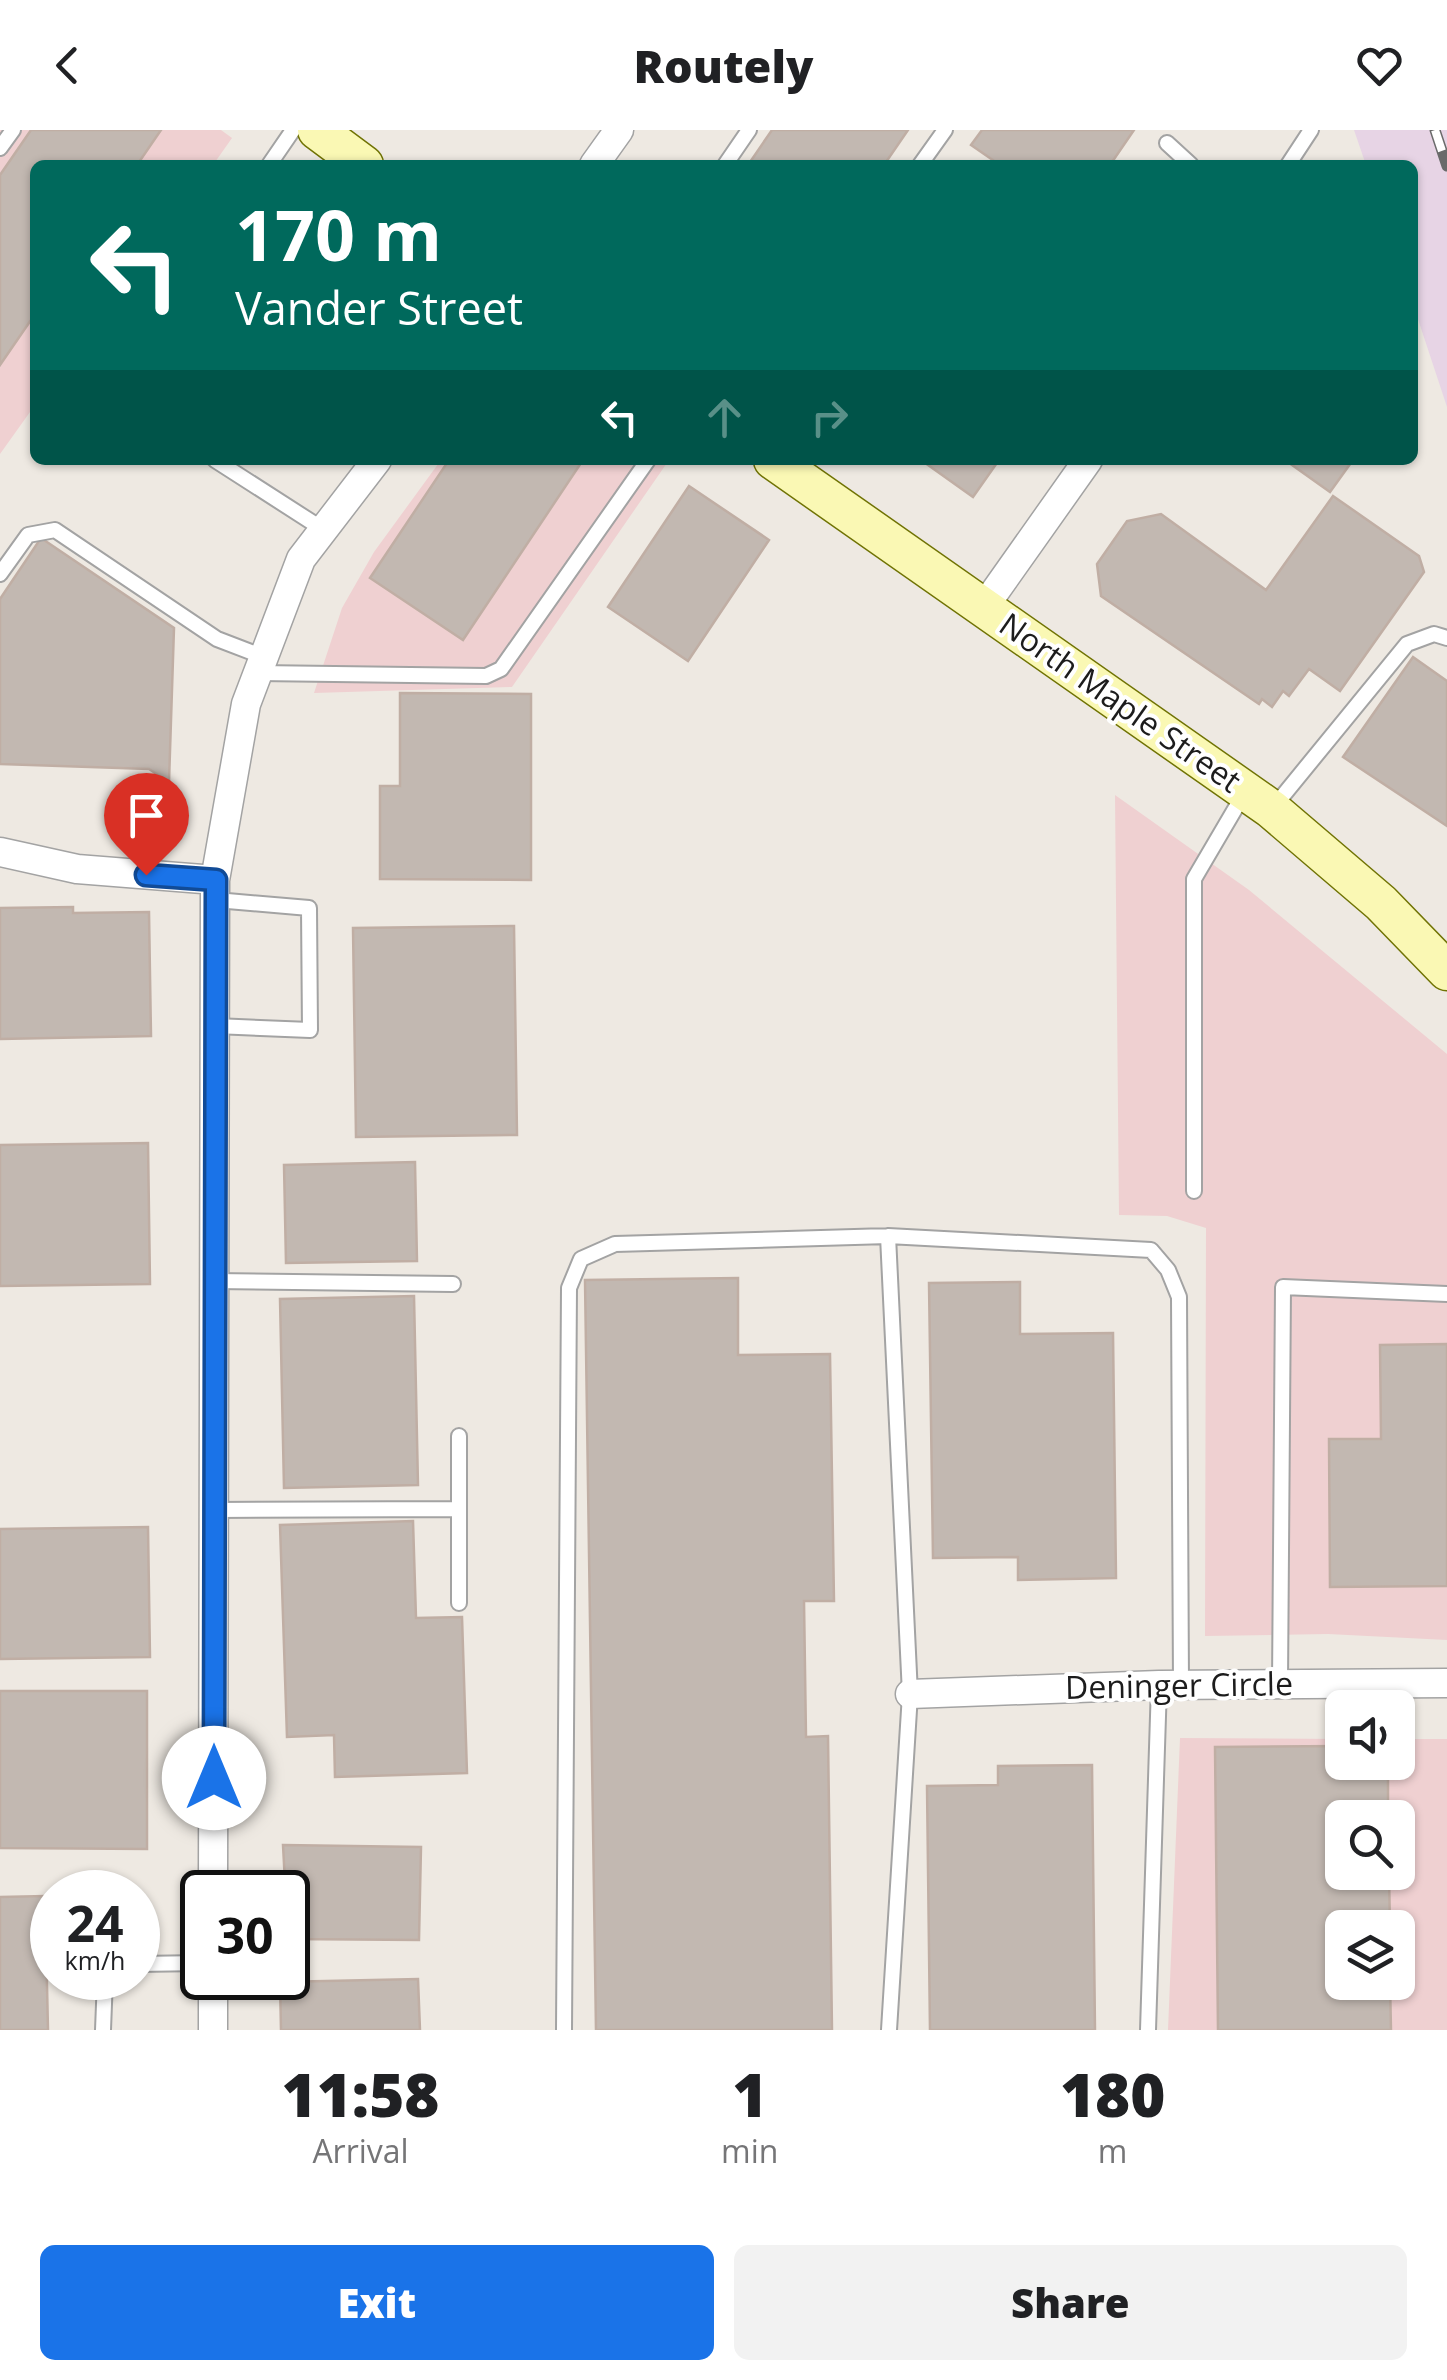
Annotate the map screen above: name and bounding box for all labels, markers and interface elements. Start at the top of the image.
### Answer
text: Routely [634,35,813,96]
icon: back [40,38,95,93]
icon: heart [1352,38,1407,93]
text: 170 m [235,186,442,282]
icon: left [70,200,200,330]
text: Vander Street [235,277,523,338]
icon: left [592,390,647,445]
icon: ahead [697,390,752,445]
icon: right [802,390,857,445]
street label: North Maple Street [992,602,1250,801]
pin [104,773,189,876]
icon: arrive [119,788,174,843]
street label: Deninger Circle [1065,1661,1293,1708]
map controls [1325,1690,1415,2000]
button: sound [1325,1690,1415,1780]
position arrow [162,1726,266,1830]
button: search [1325,1800,1415,1890]
speed limit sign: 30 [180,1870,310,2000]
text: 24 [66,1889,124,1957]
button: layers [1325,1910,1415,2000]
text: km/h [65,1943,125,1977]
text: 11:58 [282,2053,440,2135]
text: 1 [732,2053,767,2135]
text: 180 [1060,2053,1165,2135]
text: Arrival [312,2129,409,2172]
text: min [721,2129,778,2172]
text: m [1098,2129,1127,2172]
button: Exit [40,2245,714,2360]
button: Share [734,2245,1407,2360]

